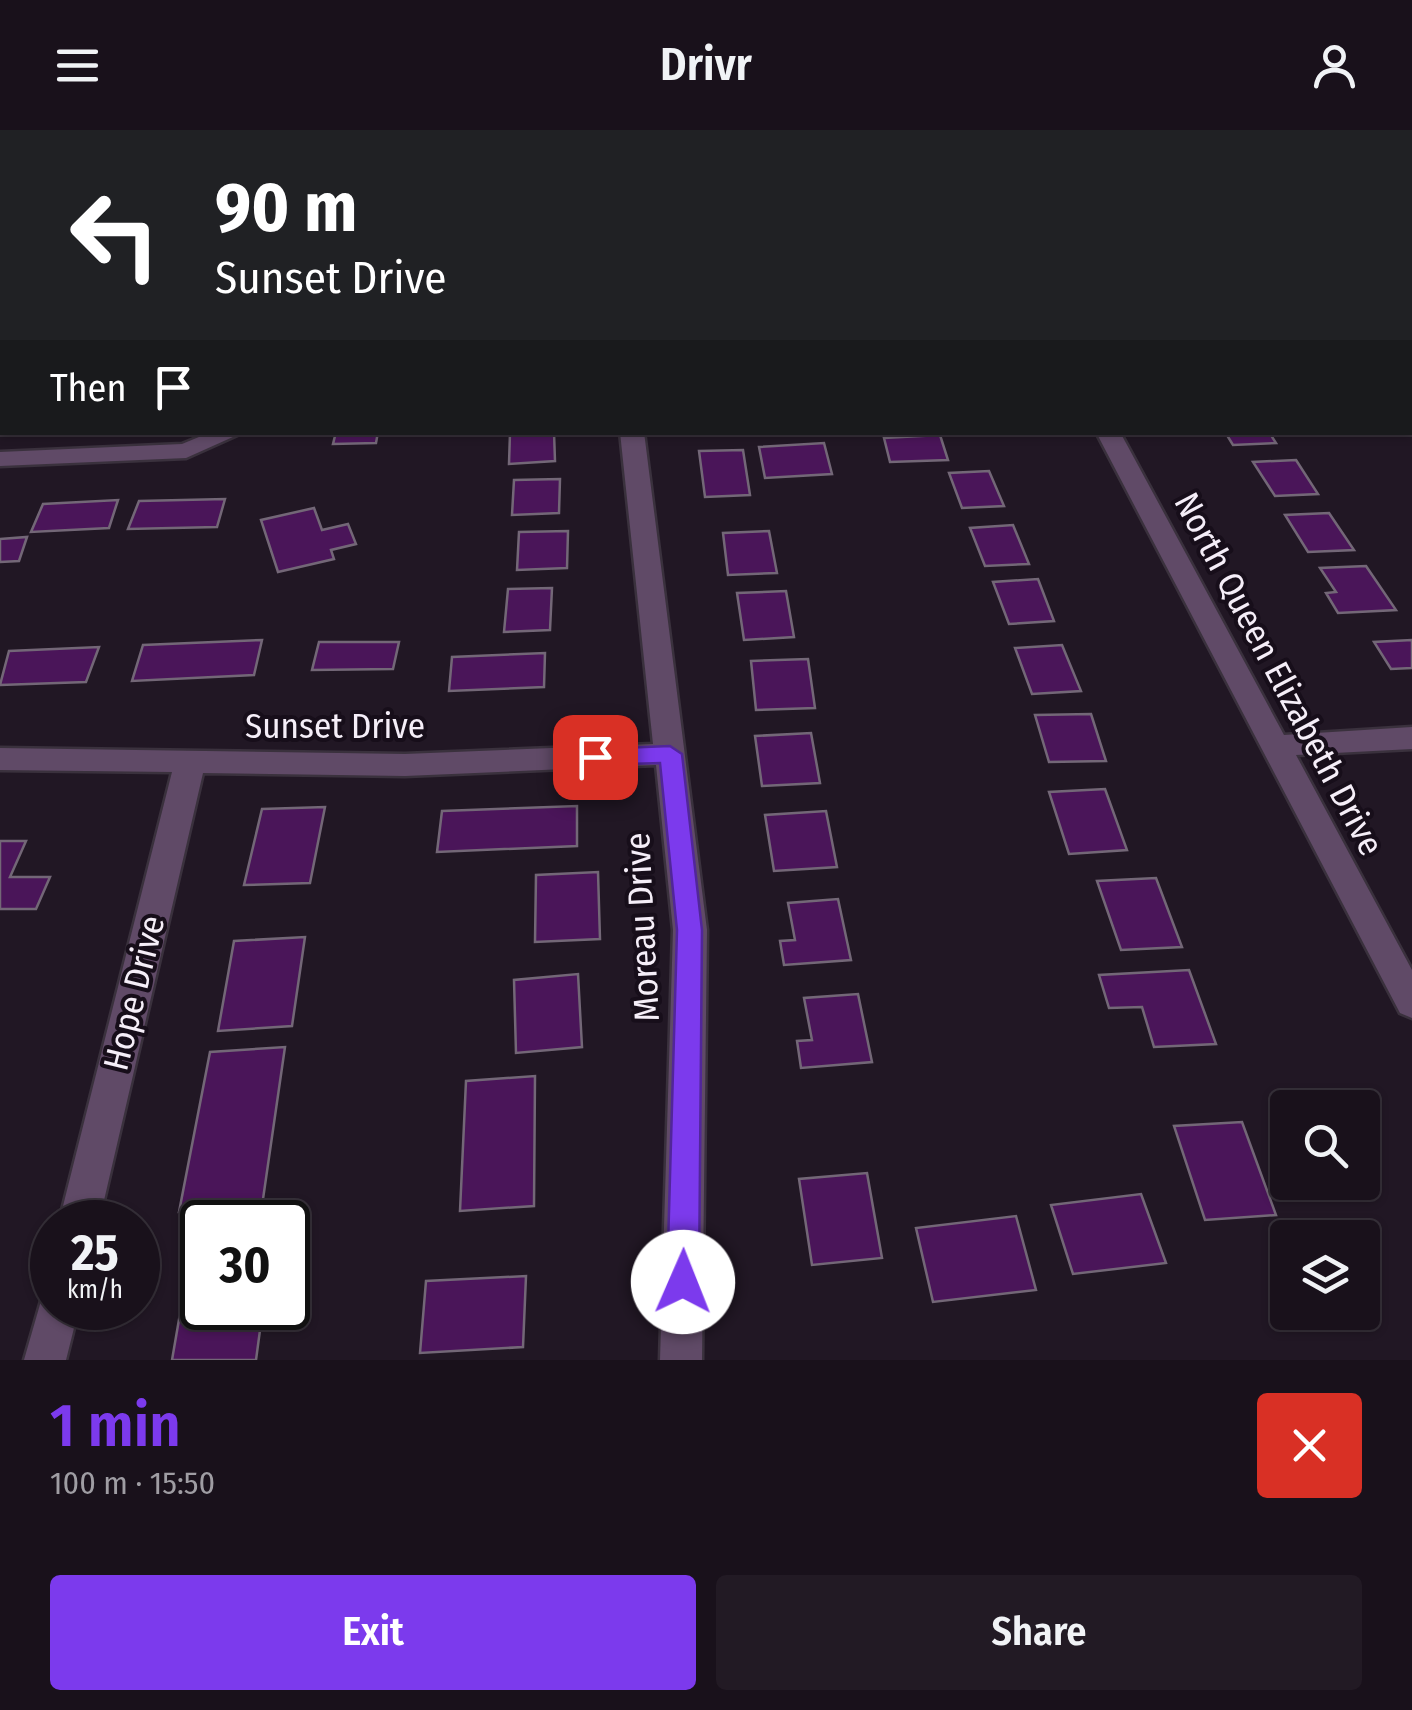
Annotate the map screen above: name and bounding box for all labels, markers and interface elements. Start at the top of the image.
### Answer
icon: menu [50,38,105,93]
text: Drivr [660,38,752,92]
icon: person [1307,38,1362,93]
text: 90 m [215,166,357,250]
icon: left [50,170,180,300]
text: Sunset Drive [215,251,447,305]
icon: arrive [146,360,201,415]
text: Then [50,365,126,411]
street label: North Queen Elizabeth Drive [1166,486,1392,862]
street label: Sunset Drive [245,705,425,747]
pin [553,715,638,800]
icon: arrive [568,730,623,785]
street label: Moreau Drive [616,831,668,1023]
street label: Hope Drive [95,911,173,1075]
map controls [1270,1090,1380,1330]
button: search [1270,1090,1380,1200]
speed limit sign: 30 [180,1200,310,1330]
button: layers [1270,1220,1380,1330]
text: 25 [71,1223,119,1283]
position arrow [631,1230,735,1334]
text: km/h [67,1275,123,1305]
text: 1 min [50,1390,181,1462]
button: close [1257,1393,1362,1498]
text: 100 m · 15:50 [50,1464,215,1502]
button: Exit [50,1575,696,1690]
button: Share [716,1575,1362,1690]

